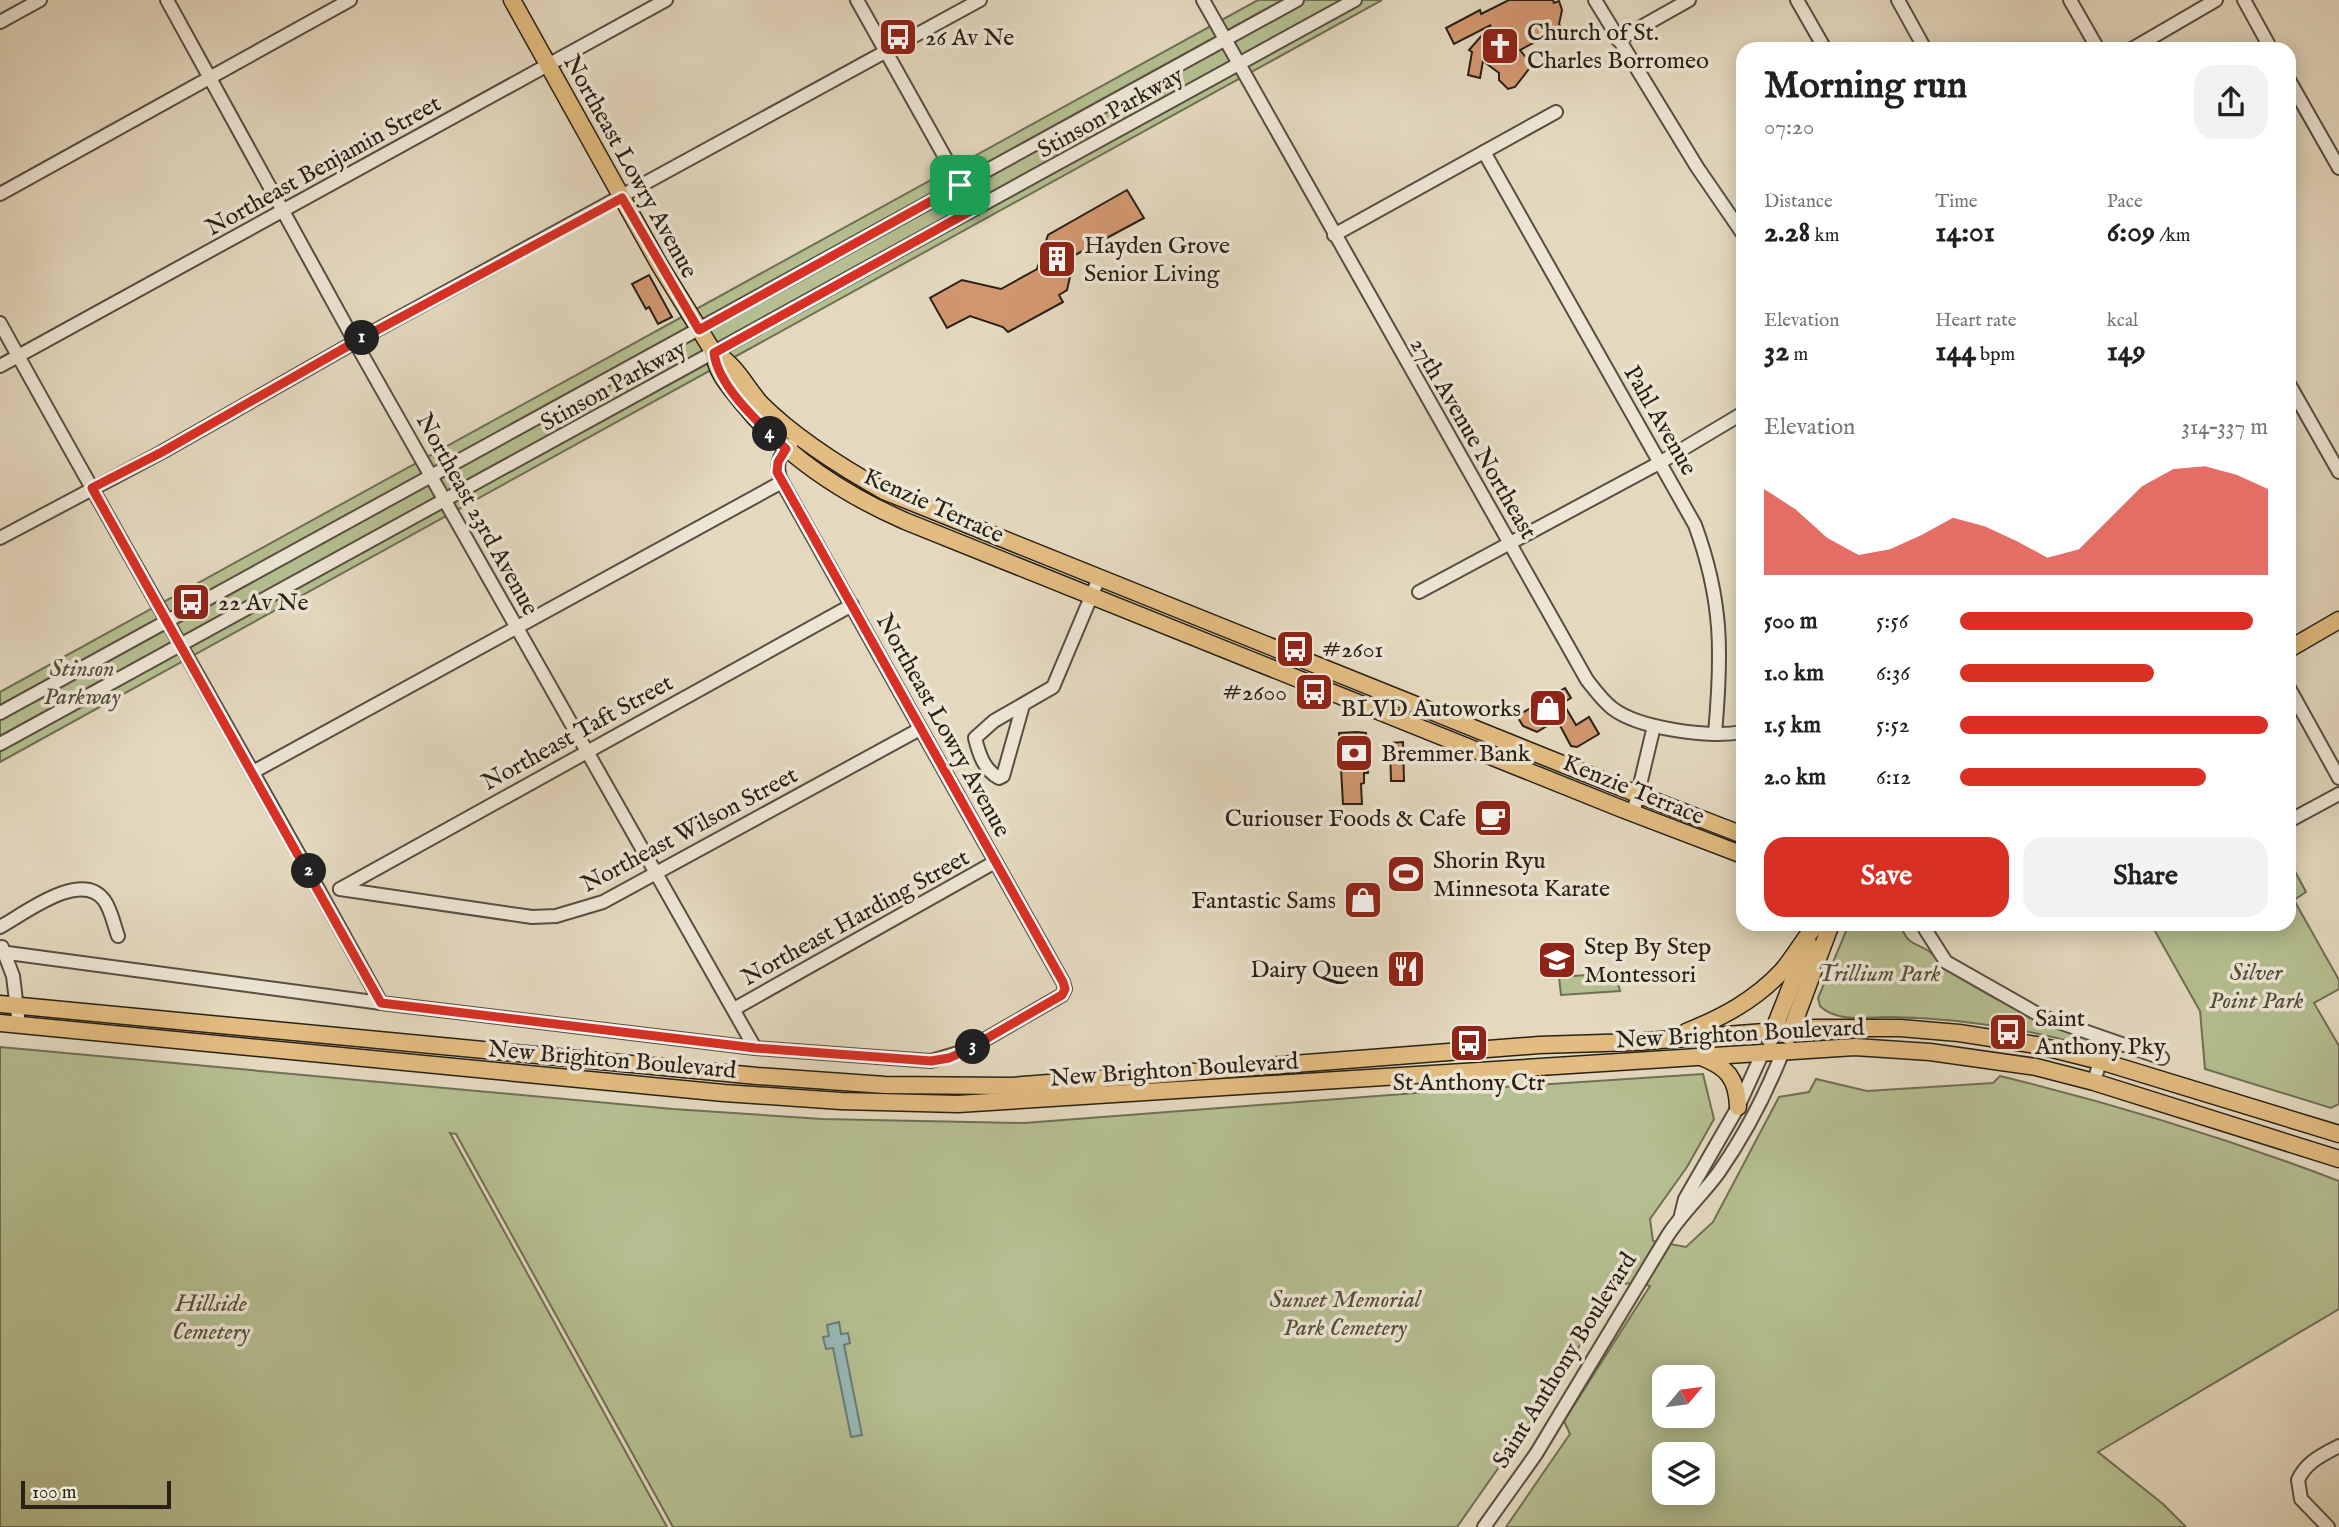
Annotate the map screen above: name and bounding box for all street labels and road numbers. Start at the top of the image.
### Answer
street label: Northeast Lowry Avenue [555,49,704,284]
street label: Stinson Parkway [1032,60,1189,166]
street label: Northeast Benjamin Street [201,89,447,244]
street label: 27th Avenue Northeast [1402,332,1543,545]
street label: Stinson Parkway [535,333,692,439]
street label: Pahl Avenue [1616,360,1704,481]
street label: Northeast 23rd Avenue [408,408,545,621]
street label: Kenzie Terrace [858,462,1008,551]
street label: Northeast Lowry Avenue [868,608,1017,843]
street label: Northeast Taft Street [477,668,679,799]
street label: Kenzie Terrace [1558,748,1709,833]
street label: Northeast Wilson Street [576,760,803,901]
street label: Northeast Harding Street [736,843,975,994]
street label: New Brighton Boulevard [1615,1012,1866,1056]
street label: New Brighton Boulevard [486,1034,738,1087]
street label: New Brighton Boulevard [1049,1046,1300,1095]
street label: Saint Anthony Boulevard [1486,1247,1644,1475]

